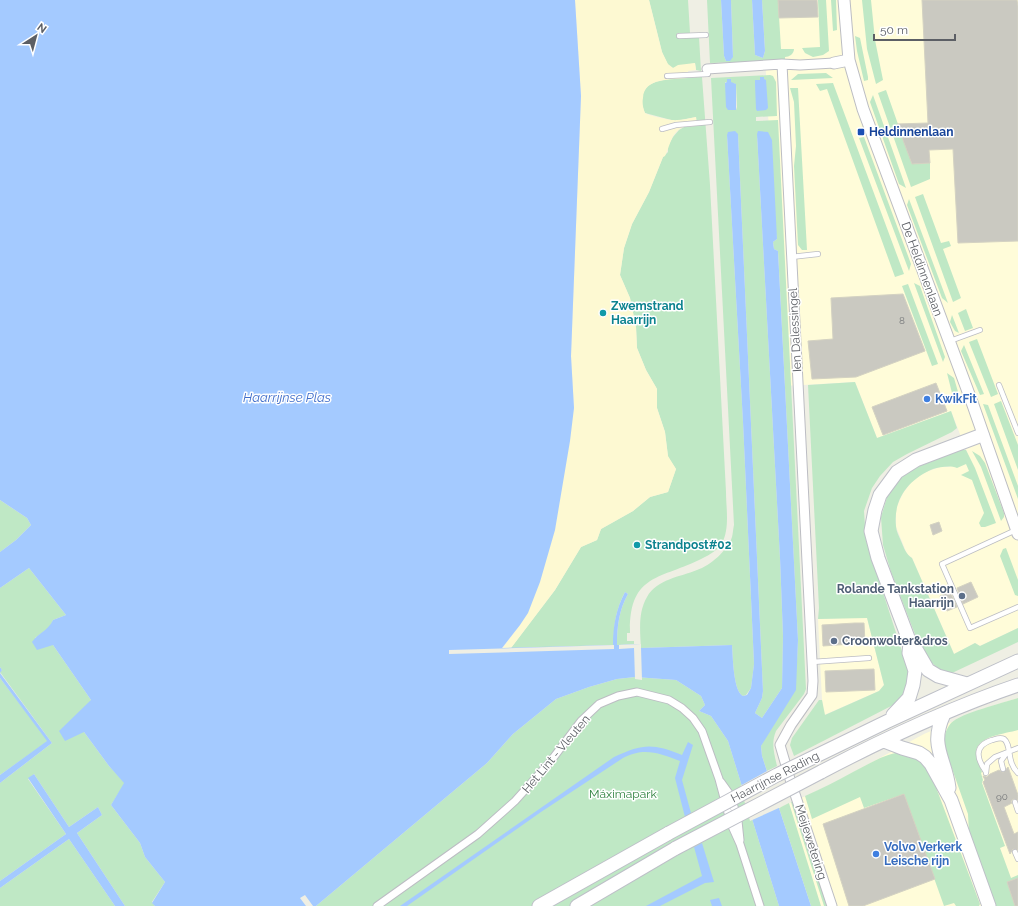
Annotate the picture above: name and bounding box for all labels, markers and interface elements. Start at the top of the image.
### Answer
north arrow [16,16,56,56]
scale bar [874,16,955,42]
text: N [34,21,49,36]
text: 50 m [880,23,908,37]
place label: Heldinnenlaan [869,125,953,139]
marker: Heldinnenlaan [856,127,866,137]
street label: De Heldinnenlaan [898,220,946,318]
street label: Ien Dalessingel [786,287,804,372]
place label: Zwemstrand Haarrijn [611,299,684,327]
marker: Zwemstrand Haarrijn [598,308,608,318]
house number: 8 [899,315,905,326]
water label: Haarrijnse Plas [243,390,331,405]
place label: KwikFit [935,392,977,406]
marker: KwikFit [922,394,932,404]
place label: Strandpost#02 [645,538,732,552]
marker: Strandpost#02 [632,540,642,550]
place label: Rolande Tankstation Haarrijn [837,582,954,610]
marker: Rolande Tankstation Haarrijn [957,591,967,601]
place label: Croonwolter&dros [842,634,948,648]
marker: Croonwolter&dros [829,636,839,646]
street label: Het Lint - Vleuten [519,712,593,796]
street label: Haarrijnse Rading [728,749,822,805]
park label: Máximapark [589,787,658,801]
house number: 90 [996,791,1008,802]
street label: Meijewetering [792,803,830,881]
place label: Volvo Verkerk Leische rijn [884,840,963,868]
marker: Volvo Verkerk Leische rijn [871,849,881,859]

